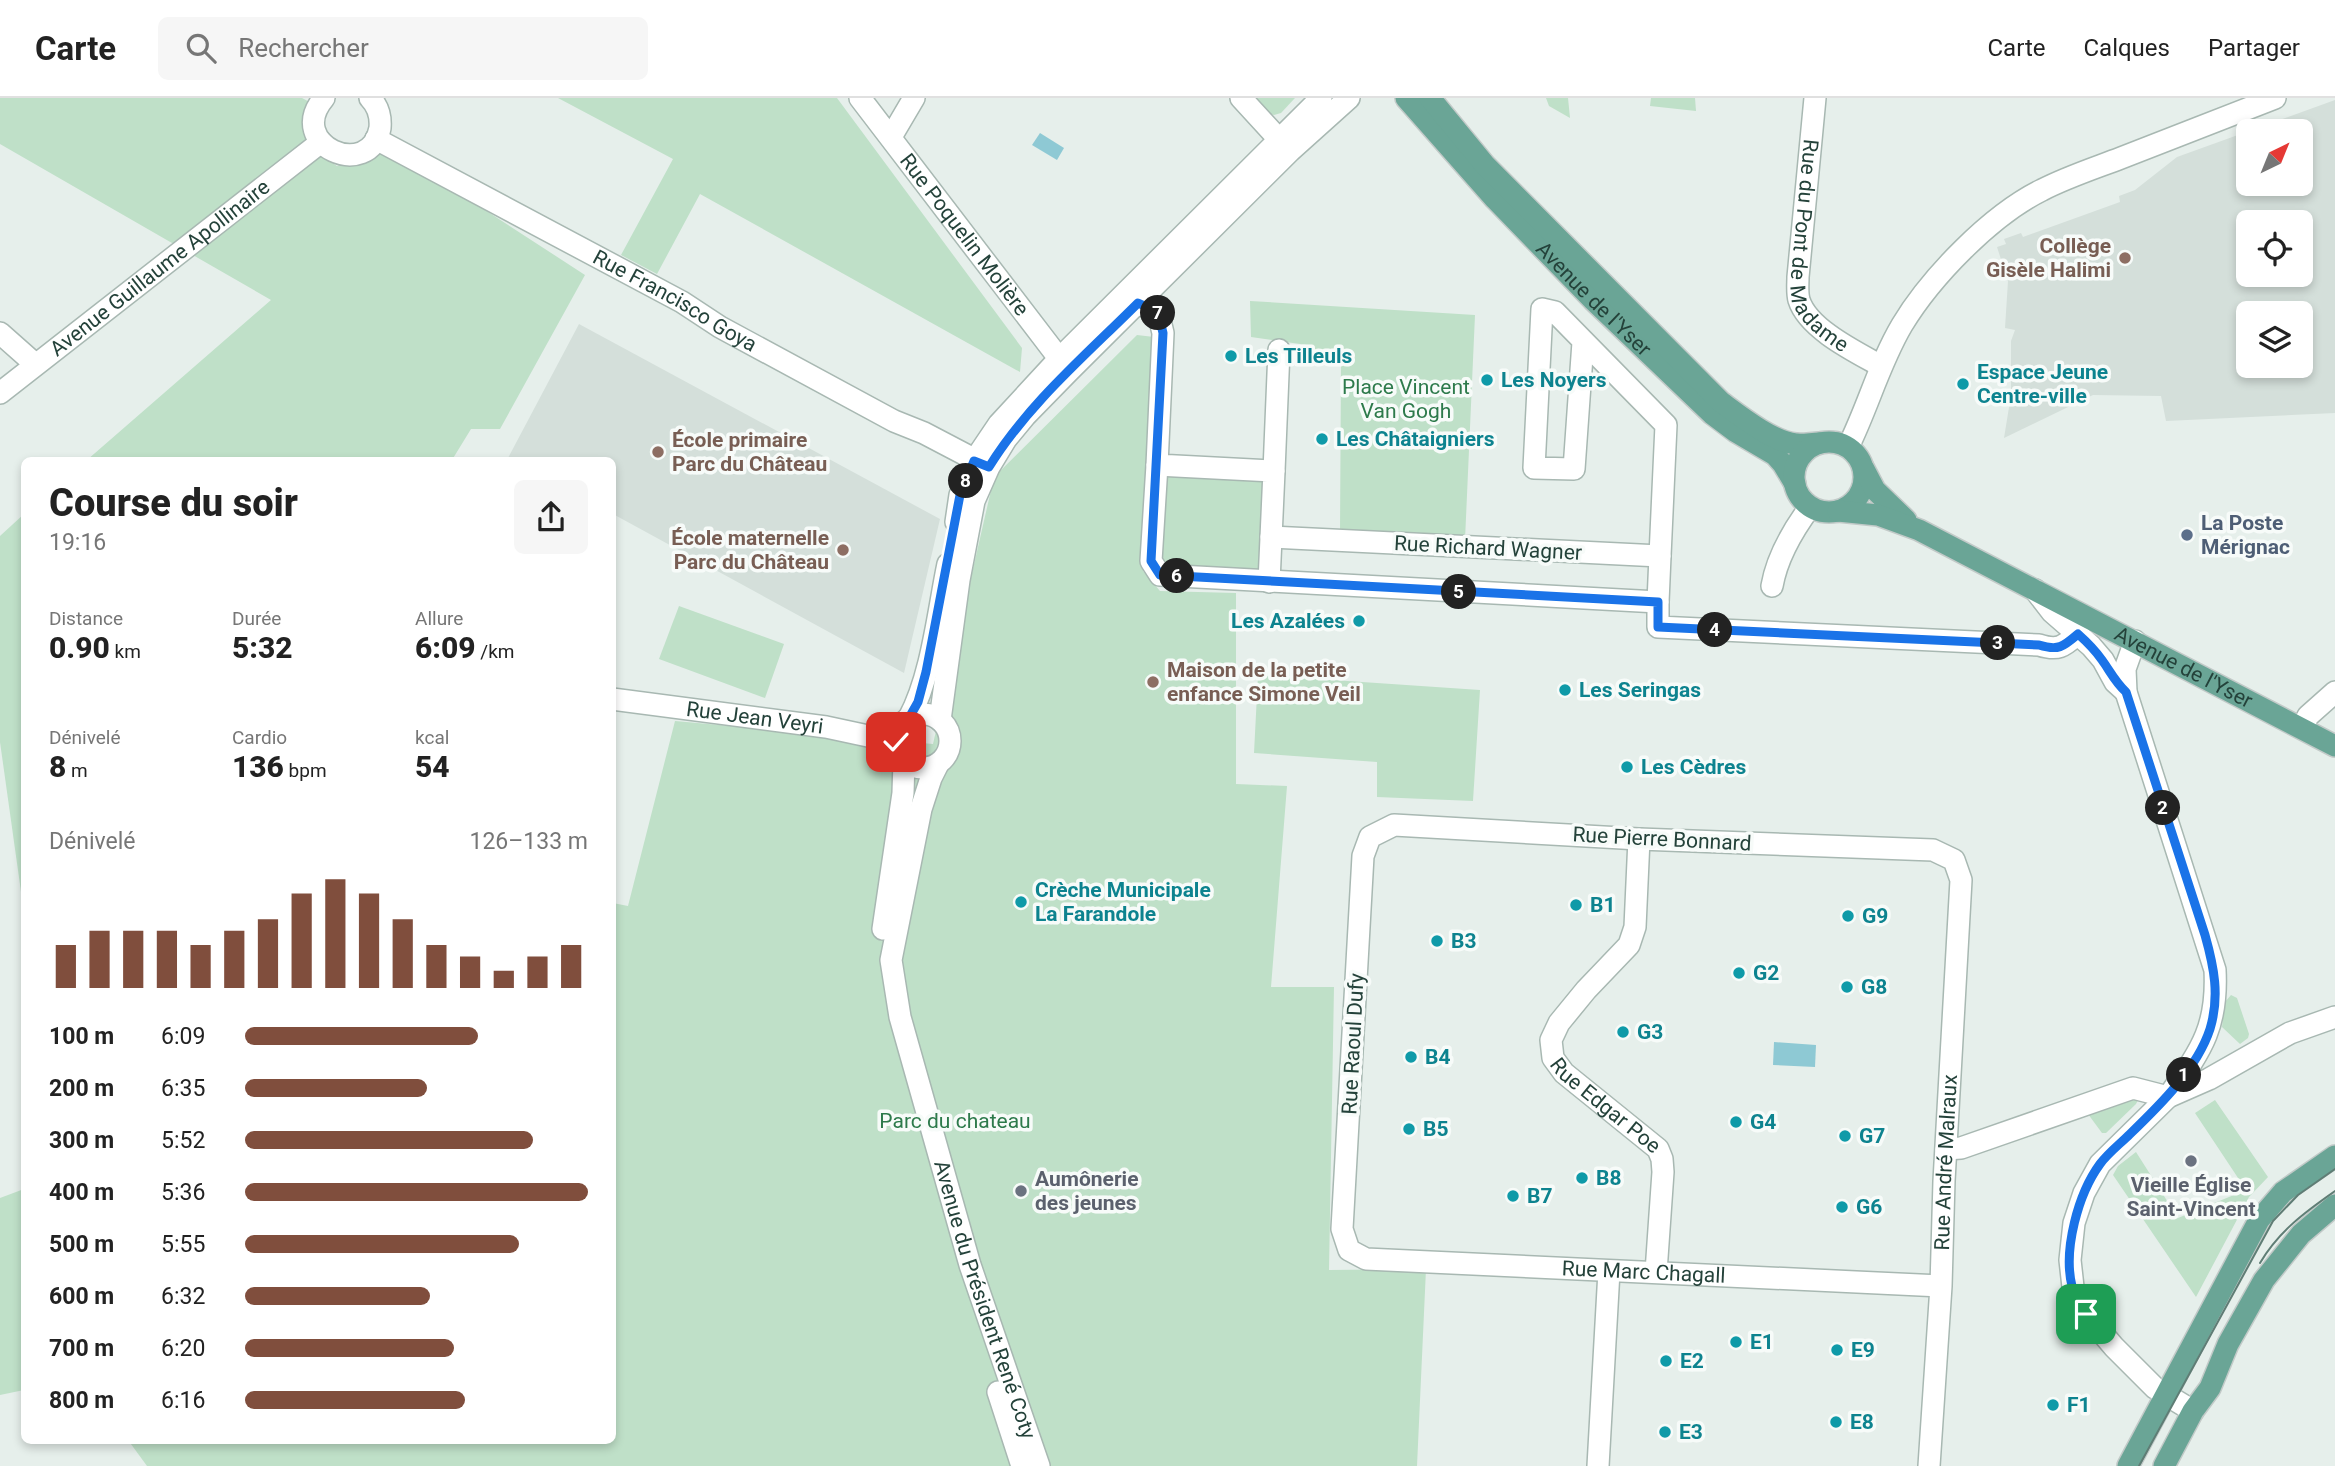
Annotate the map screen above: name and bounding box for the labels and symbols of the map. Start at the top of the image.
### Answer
north arrow [2236,119,2314,196]
street label: Rue du Pont de Madame [1785,138,1853,357]
street label: Rue Poquelin Molière [895,149,1034,320]
street label: Avenue Guillaume Apollinaire [45,175,274,361]
place label: Collège Gisèle Halimi [1986,234,2111,282]
street label: Avenue de l'Yser [1531,237,1656,361]
street label: Rue Francisco Goya [589,245,761,357]
marker: Collège Gisèle Halimi [2117,250,2133,266]
pin: 7 [1140,296,1176,330]
place label: Les Tilleuls [1245,344,1353,368]
marker: Les Tilleuls [1223,348,1239,364]
place label: Espace Jeune Centre-ville [1977,360,2108,408]
place label: Les Noyers [1501,368,1607,392]
marker: Les Noyers [1479,372,1495,388]
park label: Place Vincent Van Gogh [1342,375,1470,423]
marker: Espace Jeune Centre-ville [1955,376,1971,392]
place label: Les Châtaigniers [1336,427,1495,451]
place label: École primaire Parc du Château [672,428,827,476]
marker: Les Châtaigniers [1314,431,1330,447]
marker: École primaire Parc du Château [650,444,666,460]
pin: 8 [948,464,984,498]
place label: La Poste Mérignac [2201,511,2290,559]
place label: École maternelle Parc du Château [671,526,829,574]
marker: La Poste Mérignac [2179,527,2195,543]
street label: Rue Richard Wagner [1393,531,1583,565]
marker: École maternelle Parc du Château [835,542,851,558]
pin: 6 [1160,559,1194,594]
pin: 5 [1442,574,1476,610]
place label: Les Azalées [1231,609,1345,633]
pin: 4 [1698,612,1732,648]
marker: Les Azalées [1351,613,1367,629]
street label: Avenue de l'Yser [2111,622,2257,713]
pin: 3 [1980,626,2016,660]
place label: Maison de la petite enfance Simone Veil [1167,658,1361,706]
marker: Maison de la petite enfance Simone Veil [1145,674,1161,690]
place label: Les Seringas [1579,678,1701,702]
marker: Les Seringas [1557,682,1573,698]
street label: Rue Jean Veyri [685,697,825,739]
pin [866,712,926,772]
place label: Les Cèdres [1641,755,1746,779]
marker: Les Cèdres [1619,759,1635,775]
pin: 2 [2146,790,2180,826]
street label: Rue Pierre Bonnard [1572,822,1752,856]
place label: Crèche Municipale La Farandole [1035,878,1211,926]
place label: B1 [1590,893,1615,917]
marker: Crèche Municipale La Farandole [1013,894,1029,910]
marker: B1 [1568,897,1584,913]
place label: G9 [1862,904,1888,928]
marker: G9 [1840,908,1856,924]
place label: B3 [1451,929,1476,953]
marker: B3 [1429,933,1445,949]
place label: G2 [1753,961,1779,985]
marker: G2 [1731,965,1747,981]
street label: Rue Raoul Dufy [1337,973,1369,1115]
place label: G8 [1861,975,1887,999]
marker: G8 [1839,979,1855,995]
place label: G3 [1637,1020,1663,1044]
marker: G3 [1615,1024,1631,1040]
place label: B4 [1425,1045,1450,1069]
marker: B4 [1403,1049,1419,1065]
street label: Rue Edgar Poe [1545,1053,1665,1158]
pin: 1 [2166,1058,2202,1093]
street label: Rue André Malraux [1930,1074,1962,1251]
park label: Parc du chateau [879,1109,1031,1133]
place label: G4 [1750,1110,1776,1134]
marker: G4 [1728,1114,1744,1130]
place label: B5 [1423,1117,1448,1141]
marker: B5 [1401,1121,1417,1137]
place label: G7 [1859,1124,1885,1148]
marker: G7 [1837,1128,1853,1144]
marker: Vieille Église Saint-Vincent [2183,1153,2199,1169]
street label: Avenue du Président René Coty [929,1158,1041,1442]
place label: B8 [1596,1166,1621,1190]
place label: Aumônerie des jeunes [1035,1167,1139,1215]
marker: B8 [1574,1170,1590,1186]
place label: Vieille Église Saint-Vincent [2126,1173,2256,1221]
marker: Aumônerie des jeunes [1013,1183,1029,1199]
place label: B7 [1527,1184,1552,1208]
marker: B7 [1505,1188,1521,1204]
place label: G6 [1856,1195,1882,1219]
marker: G6 [1834,1199,1850,1215]
street label: Rue Marc Chagall [1561,1256,1726,1288]
pin [2056,1284,2116,1344]
place label: E1 [1750,1330,1774,1354]
marker: E1 [1728,1334,1744,1350]
place label: E9 [1851,1338,1875,1362]
marker: E9 [1829,1342,1845,1358]
place label: E2 [1680,1349,1704,1373]
marker: E2 [1658,1353,1674,1369]
place label: F1 [2067,1393,2091,1417]
marker: F1 [2045,1397,2061,1413]
place label: E8 [1850,1410,1874,1434]
marker: E8 [1828,1414,1844,1430]
place label: E3 [1679,1420,1703,1444]
marker: E3 [1657,1424,1673,1440]

